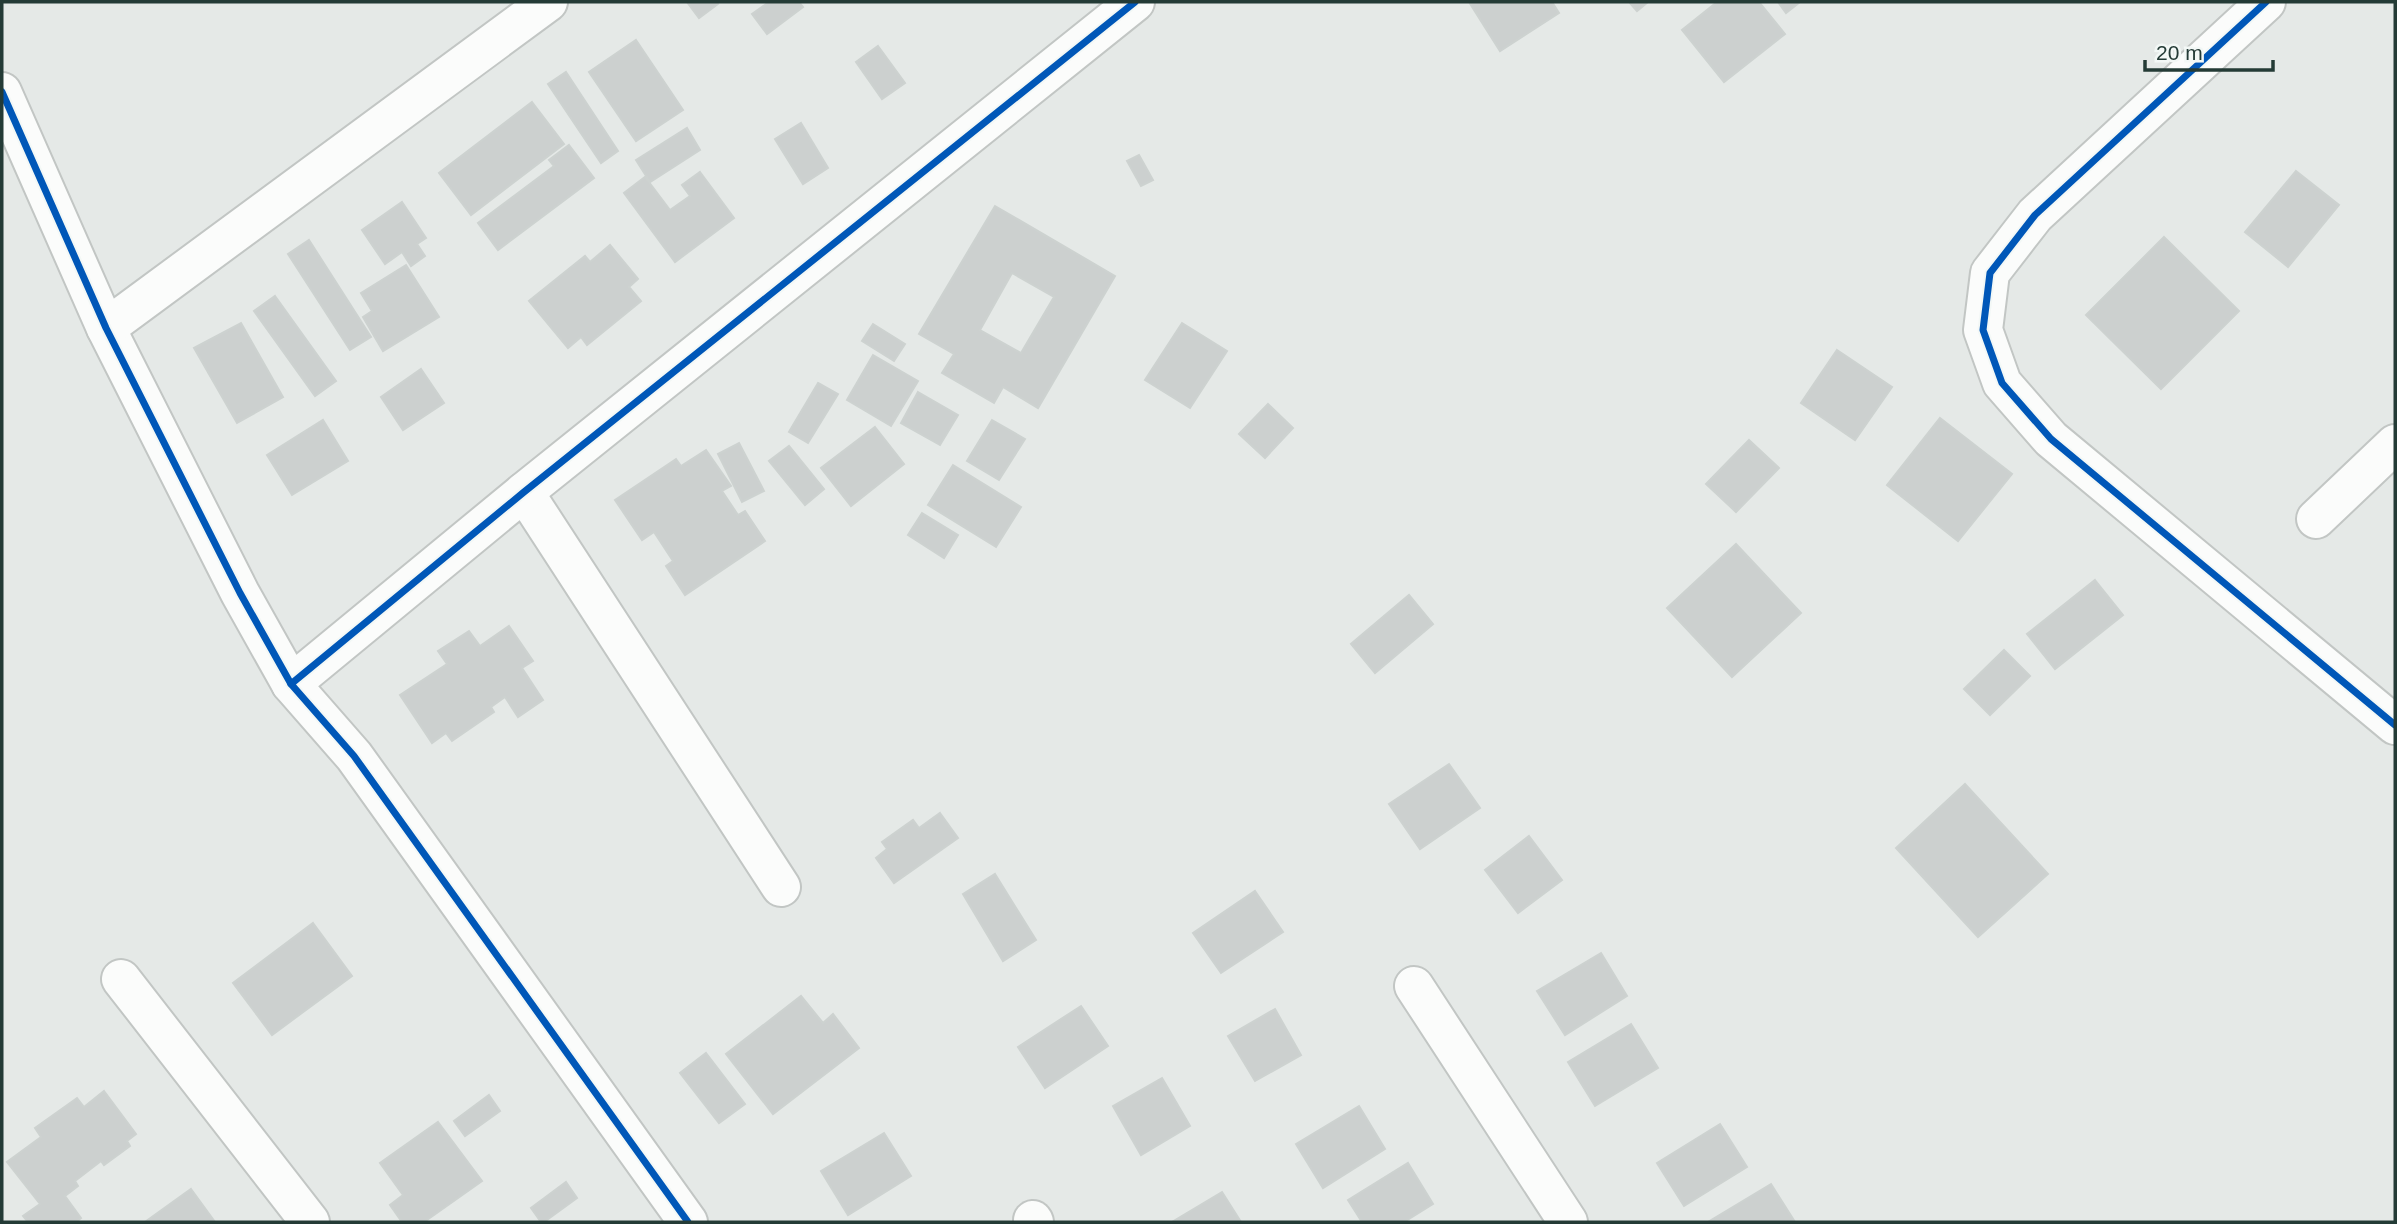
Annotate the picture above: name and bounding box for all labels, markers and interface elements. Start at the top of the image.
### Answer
scale bar [2145,28,2273,72]
text: 20 m [2156,41,2203,64]

